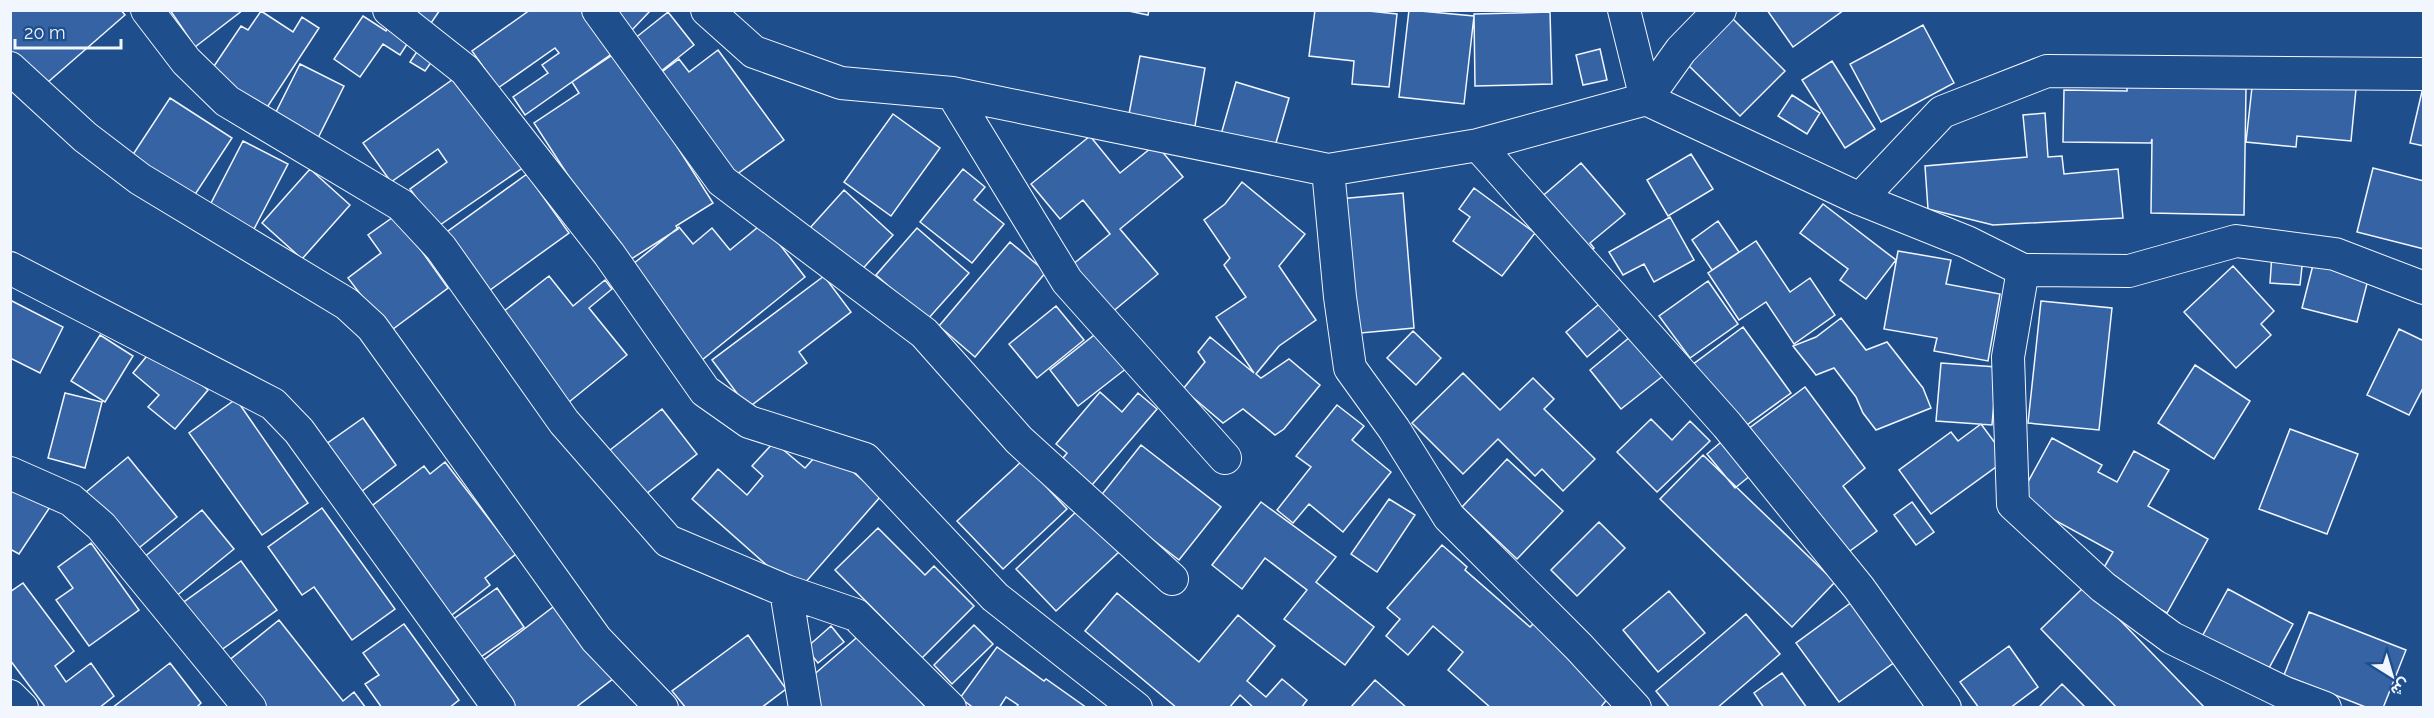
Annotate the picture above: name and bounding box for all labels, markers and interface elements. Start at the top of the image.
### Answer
scale bar [15,12,122,50]
text: 20 m [24,22,66,43]
north arrow [2362,646,2422,706]
text: ش [2387,674,2414,701]

